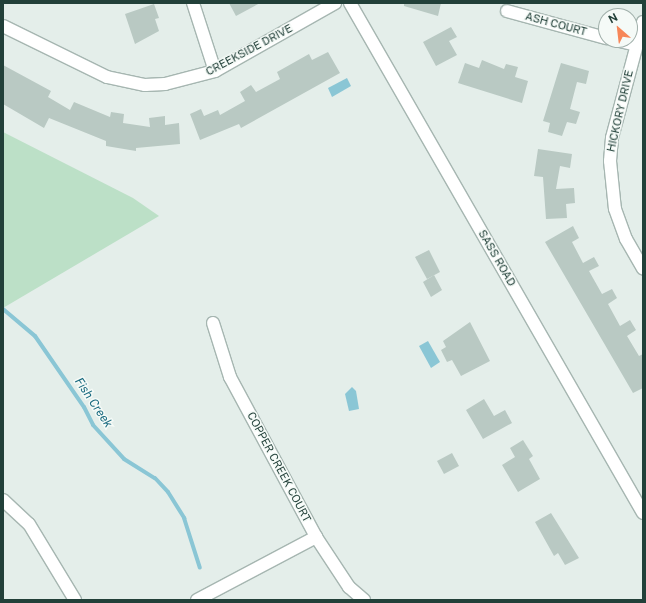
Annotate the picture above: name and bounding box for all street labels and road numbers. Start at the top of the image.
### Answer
street label: ASH COURT [524,9,588,39]
street label: CREEKSIDE DRIVE [204,22,294,78]
street label: HICKORY DRIVE [604,69,636,153]
street label: SASS ROAD [476,228,518,288]
street label: COPPER CREEK COURT [244,410,314,524]

